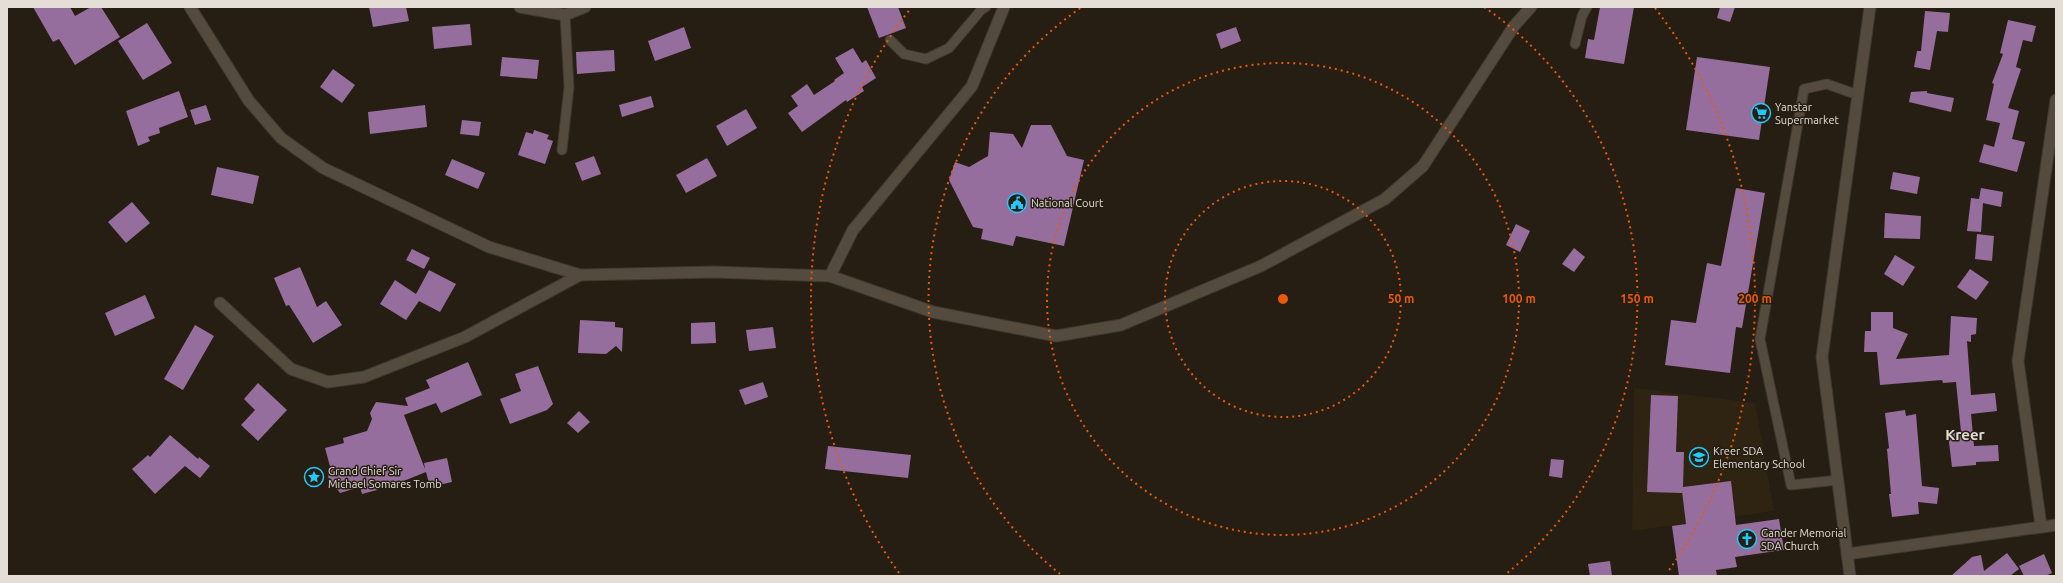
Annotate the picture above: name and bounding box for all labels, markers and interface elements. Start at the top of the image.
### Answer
place label: Yanstar Supermarket [1775,101,1839,126]
supermarket icon: Yanstar Supermarket [1750,102,1772,124]
public building icon: National Court [1006,192,1028,214]
place label: National Court [1031,197,1104,209]
centre of rings [1276,292,1290,306]
text: 50 m [1388,292,1414,305]
text: 100 m [1502,292,1536,305]
text: 150 m [1620,292,1654,305]
text: 200 m [1738,292,1772,305]
district label: Kreer [1945,426,1986,443]
place label: Kreer SDA Elementary School [1713,445,1805,470]
school or university icon: Kreer SDA Elementary School [1688,446,1710,468]
place label: Grand Chief Sir Michael Somares Tomb [328,465,442,490]
place icon: Grand Chief Sir Michael Somares Tomb [303,466,325,488]
place label: Gander Memorial SDA Church [1761,527,1846,552]
church icon: Gander Memorial SDA Church [1736,528,1758,550]

